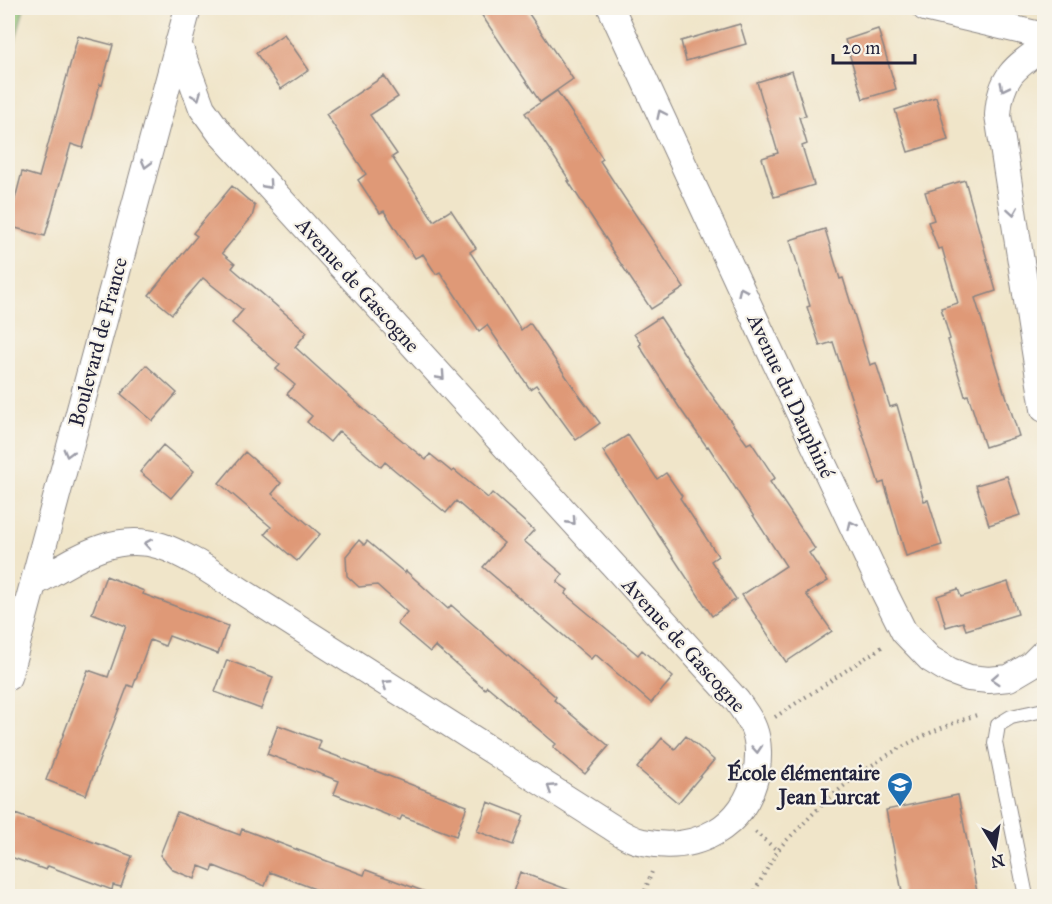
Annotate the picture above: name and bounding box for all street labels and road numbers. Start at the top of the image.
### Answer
street label: Avenue de Gascogne [290,211,426,358]
street label: Boulevard de France [63,254,133,430]
street label: Avenue du Dauphiné [741,309,841,483]
street label: Avenue de Gascogne [616,571,752,718]

